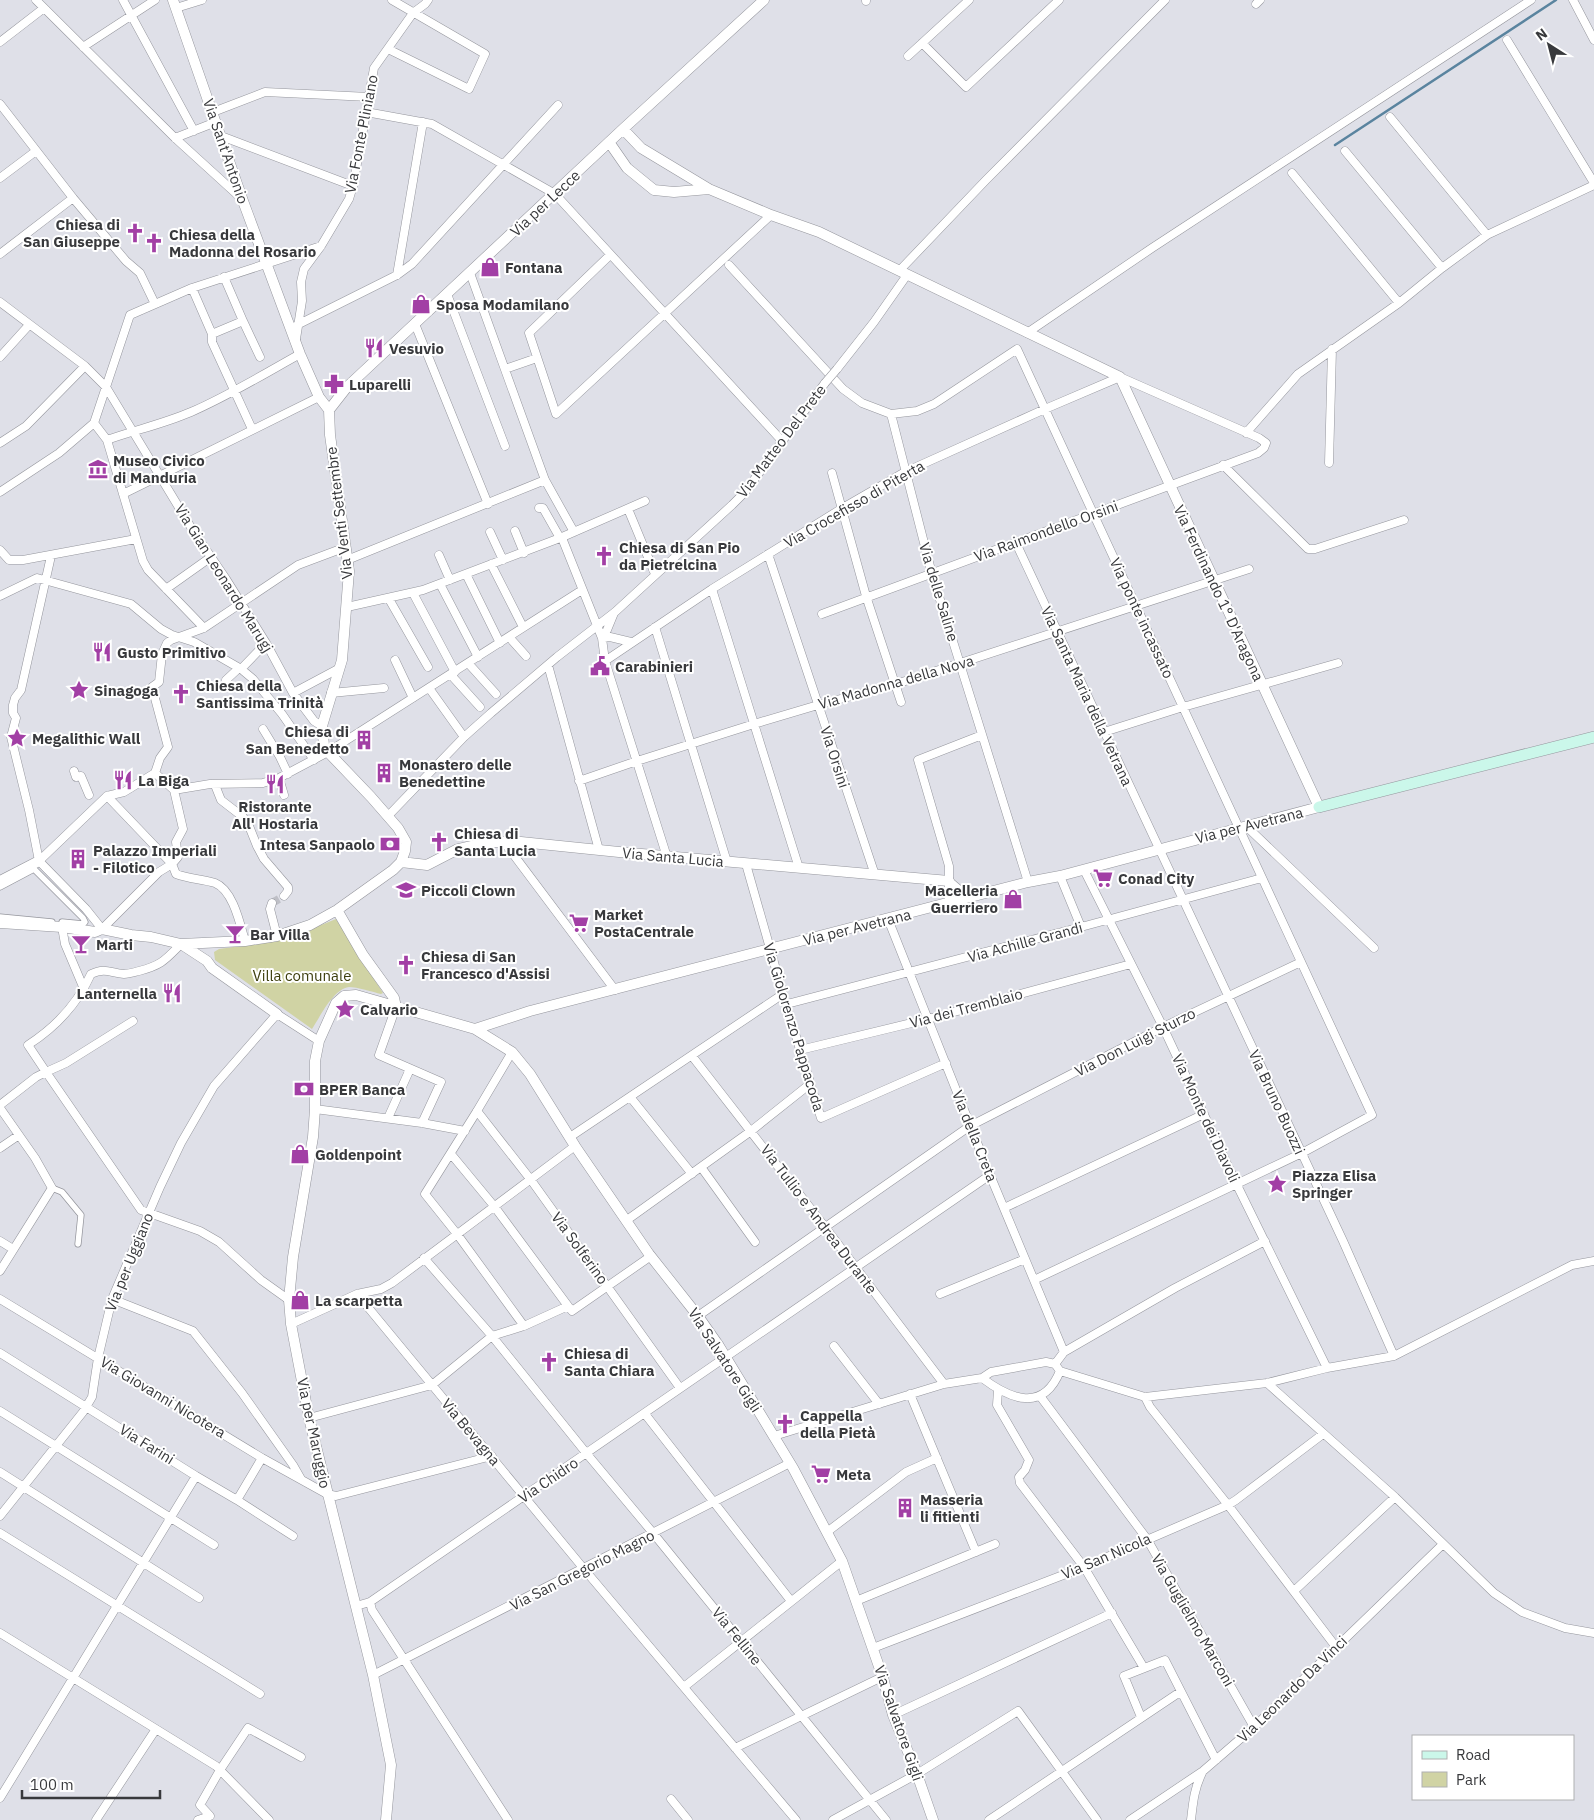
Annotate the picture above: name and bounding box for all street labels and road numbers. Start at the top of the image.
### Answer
street label: Via Fonte Pliniano [340,73,382,195]
street label: Via Sant'Antonio [199,96,253,206]
street label: Via per Lecce [506,166,584,240]
street label: Via Matteo Del Prete [732,381,830,501]
street label: Via Venti Settembre [321,446,357,580]
street label: Via Crocefisso di Piterta [780,456,928,552]
street label: Via Raimondello Orsini [971,496,1121,566]
street label: Via Gian Leonardo Marugj [171,500,277,656]
street label: Via Ferdinando 1° D'Aragona [1170,502,1268,684]
street label: Via delle Saline [915,540,963,644]
street label: Via ponte incassato [1106,555,1178,681]
street label: Via Santa Maria della Vetrana [1037,603,1137,789]
street label: Via Madonna della Nova [816,651,976,713]
street label: Via Orsini [816,724,854,790]
street label: Via per Avetrana [1193,802,1305,848]
street label: Via Santa Lucia [622,843,724,871]
street label: Via per Avetrana [801,904,913,950]
street label: Via Achille Grandi [965,917,1085,967]
street label: Via Giolorenzo Pappacoda [759,940,829,1114]
street label: Via dei Tremblaio [907,984,1025,1032]
street label: Via Don Luigi Sturzo [1071,1003,1199,1081]
street label: Via Bruno Buozzi [1245,1047,1309,1157]
street label: Via Monte dei Diavoli [1168,1051,1244,1185]
street label: Via della Creta [948,1087,1002,1185]
street label: Via Tullio e Andrea Durante [757,1140,881,1298]
street label: Via Solferino [547,1208,613,1288]
street label: Via per Uggiano [101,1210,157,1314]
street label: Via Salvatore Gigli [684,1304,766,1416]
street label: Via Giovanni Nicotera [97,1352,229,1442]
street label: Via per Maruggio [293,1376,335,1490]
street label: Via Bevagna [437,1394,505,1470]
street label: Via Farini [116,1420,178,1468]
street label: Via Chidro [514,1453,582,1507]
street label: Via San Gregorio Magno [507,1525,657,1615]
street label: Via San Nicola [1058,1529,1154,1583]
street label: Via Guglielmo Marconi [1147,1550,1239,1690]
street label: Via Felline [708,1603,766,1669]
street label: Via Leonardo Da Vinci [1233,1632,1351,1746]
street label: Via Salvatore Gigli [870,1663,928,1783]

